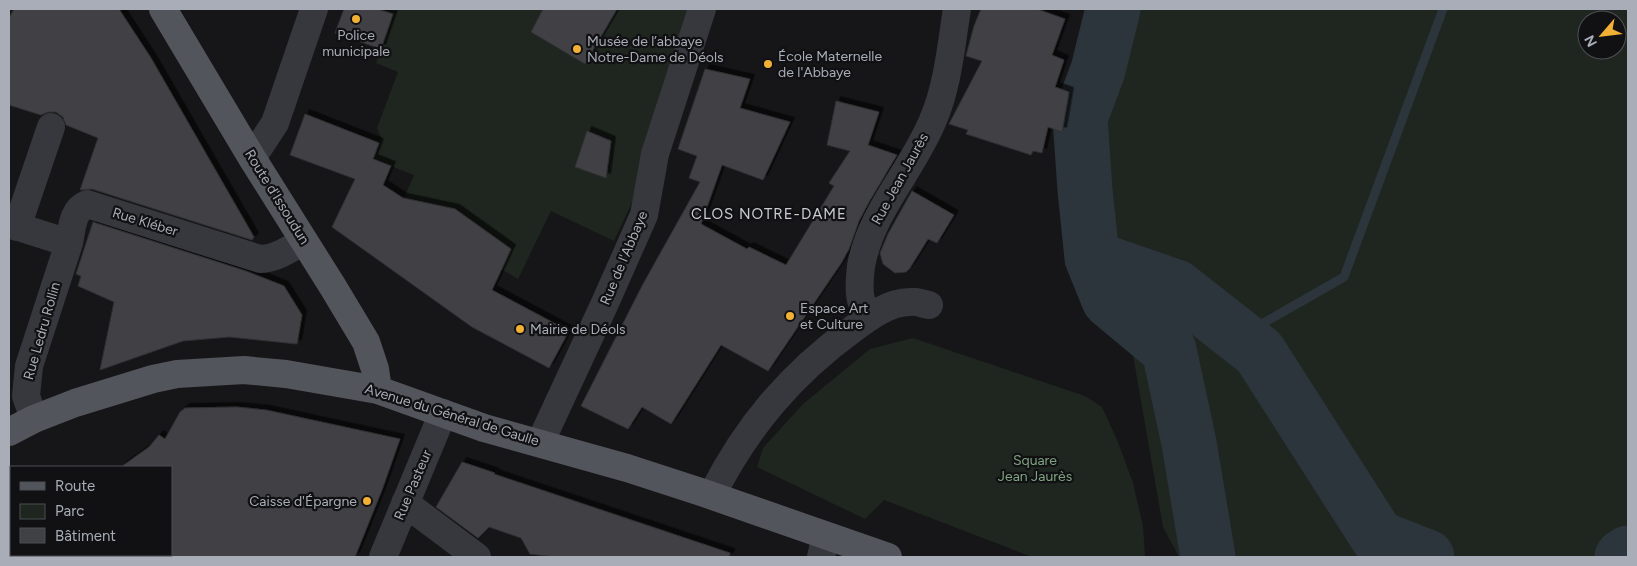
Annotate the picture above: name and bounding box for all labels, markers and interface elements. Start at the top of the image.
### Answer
north arrow [1577,10,1627,60]
marker: Police municipale [350,13,362,25]
place label: Police municipale [322,27,390,60]
text: N [1581,32,1601,50]
place label: Musée de l’abbaye Notre-Dame de Déols [587,33,724,66]
marker: Musée de l’abbaye Notre-Dame de Déols [571,43,583,55]
place label: École Maternelle de l'Abbaye [778,48,882,81]
marker: École Maternelle de l'Abbaye [762,58,774,70]
street label: Rue Jean Jaurès [868,130,932,228]
street label: Route d'Issoudun [241,146,313,248]
street label: Rue Kléber [110,204,180,240]
district label: CLOS NOTRE-DAME [691,205,847,223]
street label: Rue de l'Abbaye [597,208,652,308]
street label: Rue Ledru Rollin [20,280,64,382]
place label: Espace Art et Culture [800,300,868,333]
marker: Espace Art et Culture [784,310,796,322]
place label: Mairie de Déols [530,321,626,338]
marker: Mairie de Déols [514,323,526,335]
street label: Avenue du Général de Gaulle [363,380,541,450]
street label: Rue Pasteur [391,447,436,523]
park label: Square Jean Jaurès [998,452,1072,485]
legend [10,466,172,556]
text: Route [55,477,95,495]
place label: Caisse d'Épargne [249,493,357,510]
marker: Caisse d'Épargne [361,495,373,507]
text: Parc [55,502,84,520]
text: Bâtiment [55,527,116,545]

